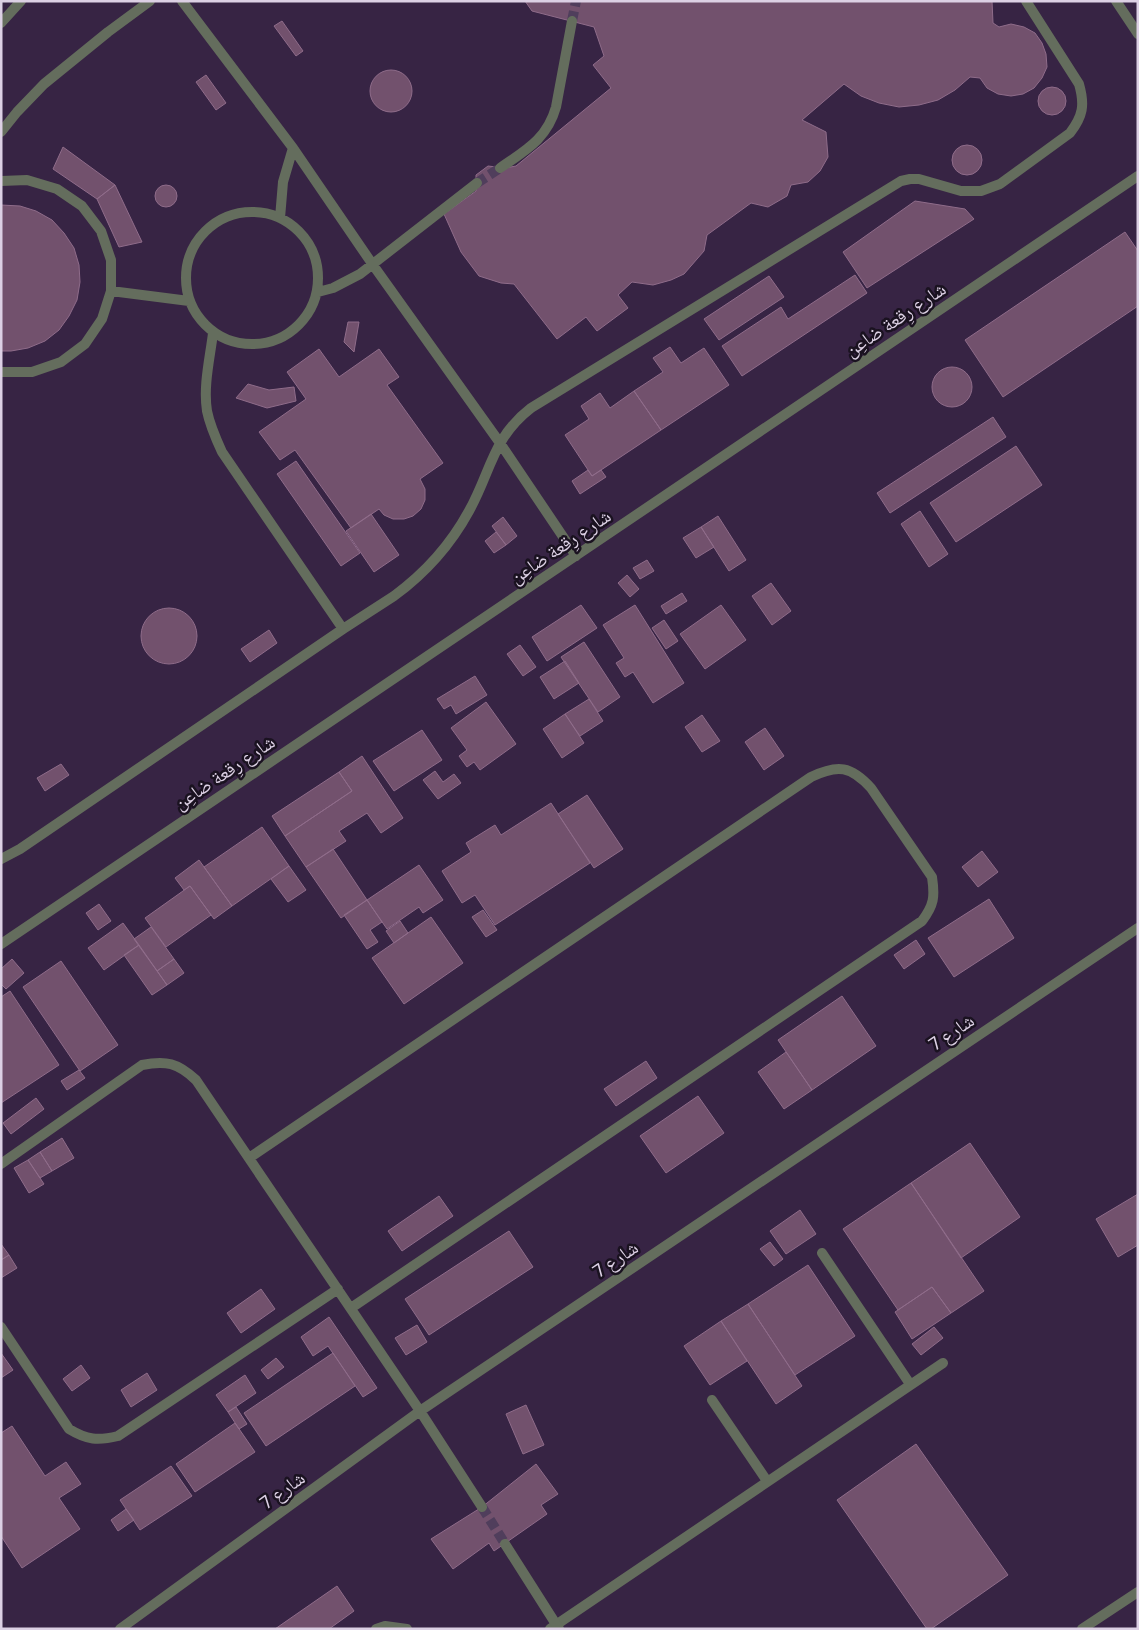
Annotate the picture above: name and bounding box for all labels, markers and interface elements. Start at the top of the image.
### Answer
street label: شارع رِقعة ضاعِن [840,276,952,364]
street label: شارع رِقعة ضاعِن [505,503,617,591]
street label: شارع رِقعة ضاعِن [169,729,281,817]
street label: شارع 7 [924,1008,978,1056]
street label: شارع 7 [588,1235,642,1283]
street label: شارع 7 [255,1466,309,1514]

